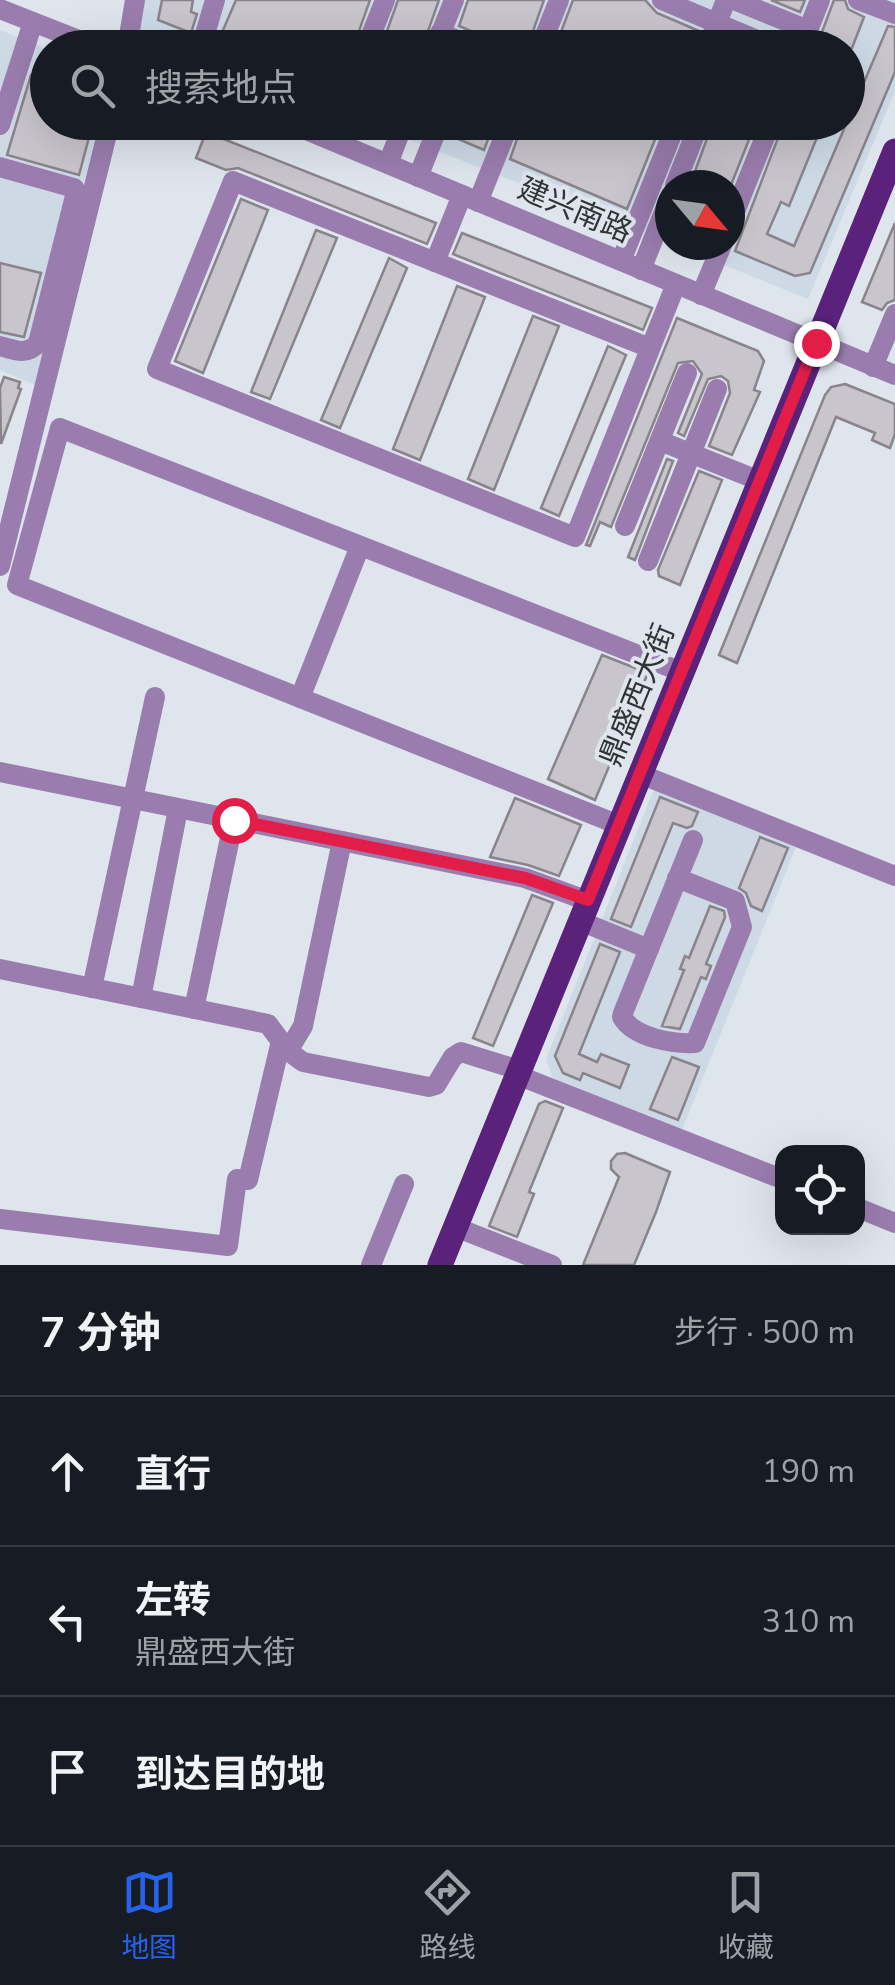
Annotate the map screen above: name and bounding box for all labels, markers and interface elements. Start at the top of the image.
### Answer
search box [30,30,865,140]
icon: search [65,58,120,113]
text: 搜索地点 [145,63,297,114]
street label: 建兴南路 [512,168,638,253]
north arrow [655,170,745,260]
route end [794,321,840,367]
street label: 鼎盛西大街 [590,618,685,772]
route start [212,798,258,844]
map controls [775,1145,865,1235]
button: locate [775,1145,865,1235]
text: 7 分钟 [40,1305,161,1362]
text: 步行 · 500 m [674,1311,855,1354]
icon: ahead [40,1444,95,1499]
text: 直行 [135,1449,211,1500]
text: 190 m [762,1450,855,1493]
text: 左转 [135,1575,211,1626]
icon: left [40,1594,95,1649]
text: 310 m [762,1600,855,1643]
text: 鼎盛西大街 [135,1631,295,1674]
icon: arrive [40,1744,95,1799]
text: 到达目的地 [135,1749,325,1800]
tab: 地图 [121,1865,177,1967]
tab: 路线 [419,1865,476,1967]
tab: 收藏 [718,1865,774,1967]

